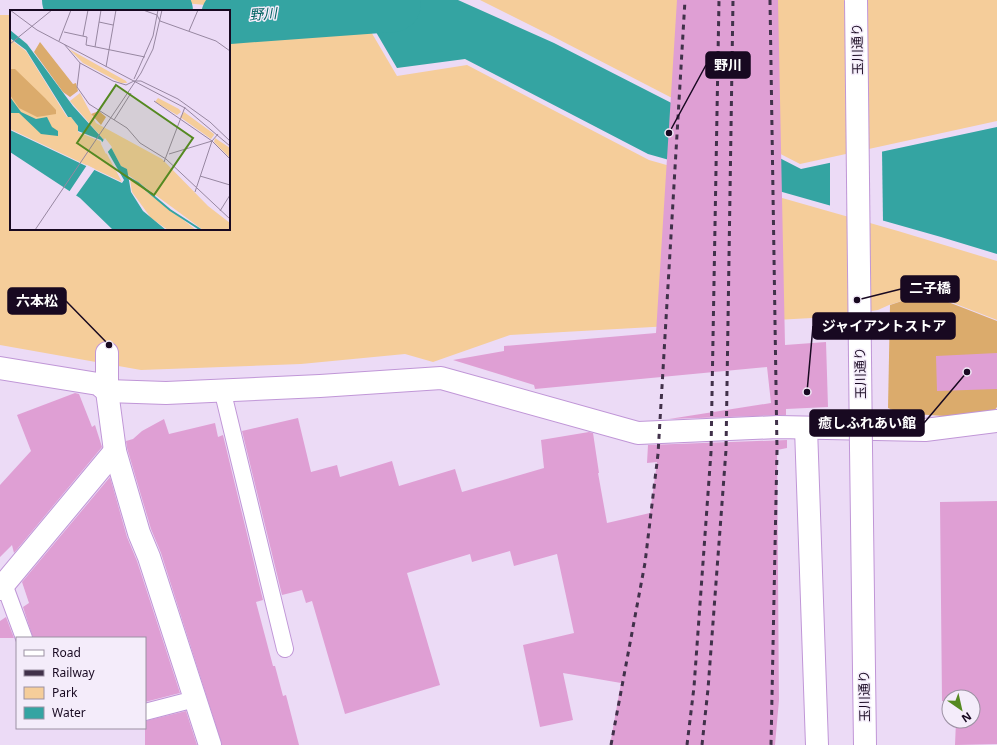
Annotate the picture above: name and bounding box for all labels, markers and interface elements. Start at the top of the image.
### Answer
water label: 野川 [248,3,280,24]
inset map [10,10,230,230]
street label: 玉川通り [848,23,866,75]
callout: 野川 [706,52,750,78]
text: 野川 [714,55,742,74]
callout: 二子橋 [901,276,959,302]
text: 二子橋 [909,278,951,297]
callout: 六本松 [8,288,66,314]
text: 六本松 [16,291,58,310]
callout: ジャイアントストア [813,313,955,339]
text: ジャイアントストア [822,316,946,335]
street label: 玉川通り [851,347,869,399]
callout: 癒しふれあい館 [810,410,924,436]
text: 癒しふれあい館 [818,413,916,432]
legend [16,637,146,729]
text: Road [52,644,81,661]
text: Railway [52,664,96,681]
street label: 玉川通り [855,670,873,722]
text: Park [52,684,78,701]
north arrow [941,689,981,729]
text: Water [52,704,86,721]
text: N [959,709,975,726]

